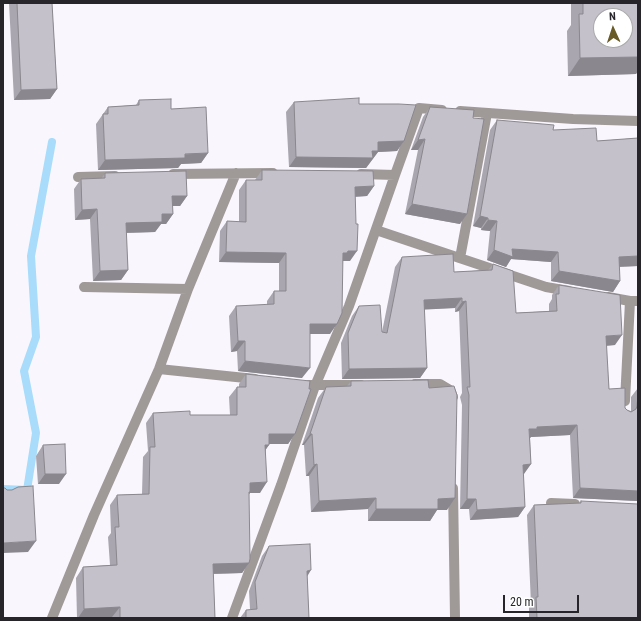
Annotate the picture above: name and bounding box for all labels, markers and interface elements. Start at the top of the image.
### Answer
north arrow [593,8,633,48]
text: N [609,10,616,23]
scale bar [505,587,581,613]
text: 20 m [510,595,534,609]

